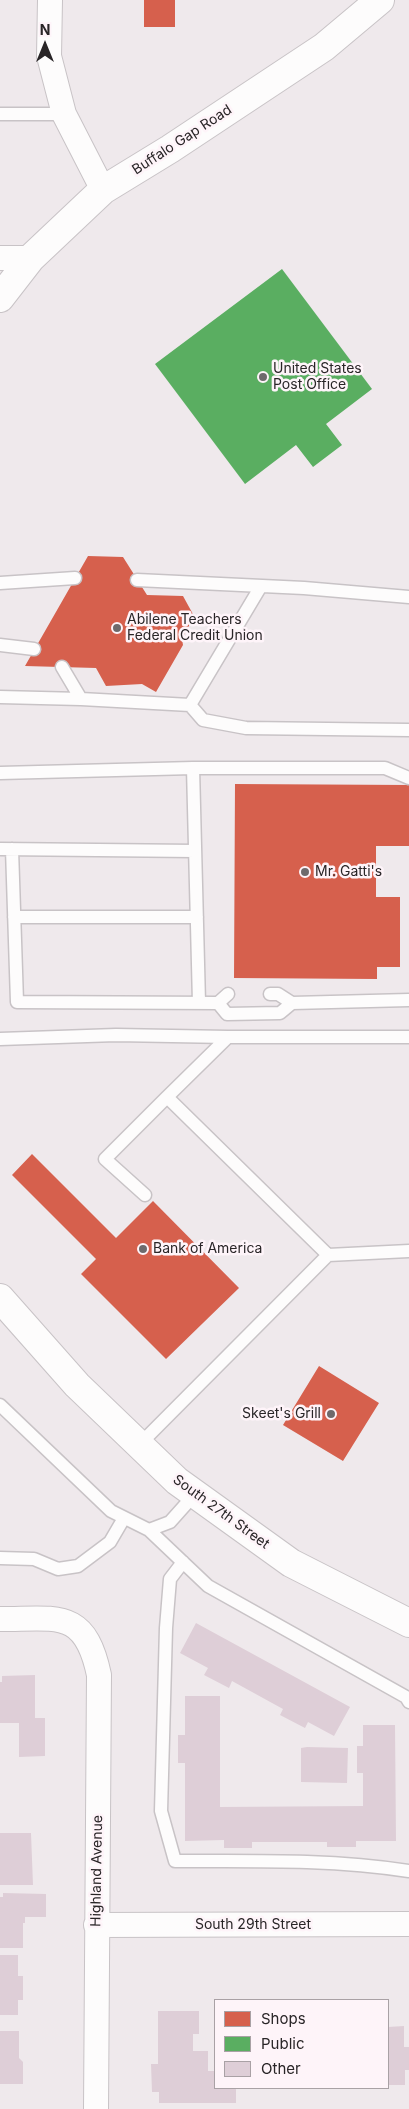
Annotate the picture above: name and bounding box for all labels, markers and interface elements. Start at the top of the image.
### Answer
north arrow [20,20,70,70]
text: N [40,21,50,38]
street label: Buffalo Gap Road [129,102,235,178]
place label: United States Post Office [273,361,362,394]
marker: United States Post Office [257,371,269,383]
place label: Abilene Teachers Federal Credit Union [127,612,263,644]
marker: Abilene Teachers Federal Credit Union [111,622,123,634]
place label: Mr. Gatti's [315,864,382,880]
marker: Mr. Gatti's [299,866,311,878]
place label: Bank of America [153,1241,262,1257]
marker: Bank of America [137,1243,149,1255]
place label: Skeet's Grill [242,1406,321,1422]
marker: Skeet's Grill [325,1408,337,1420]
street label: South 27th Street [169,1471,273,1553]
street label: Highland Avenue [88,1815,106,1927]
street label: South 29th Street [195,1917,311,1933]
legend [214,1999,389,2089]
text: Shops [261,2009,306,2028]
text: Public [261,2034,304,2053]
text: Other [261,2059,301,2078]

